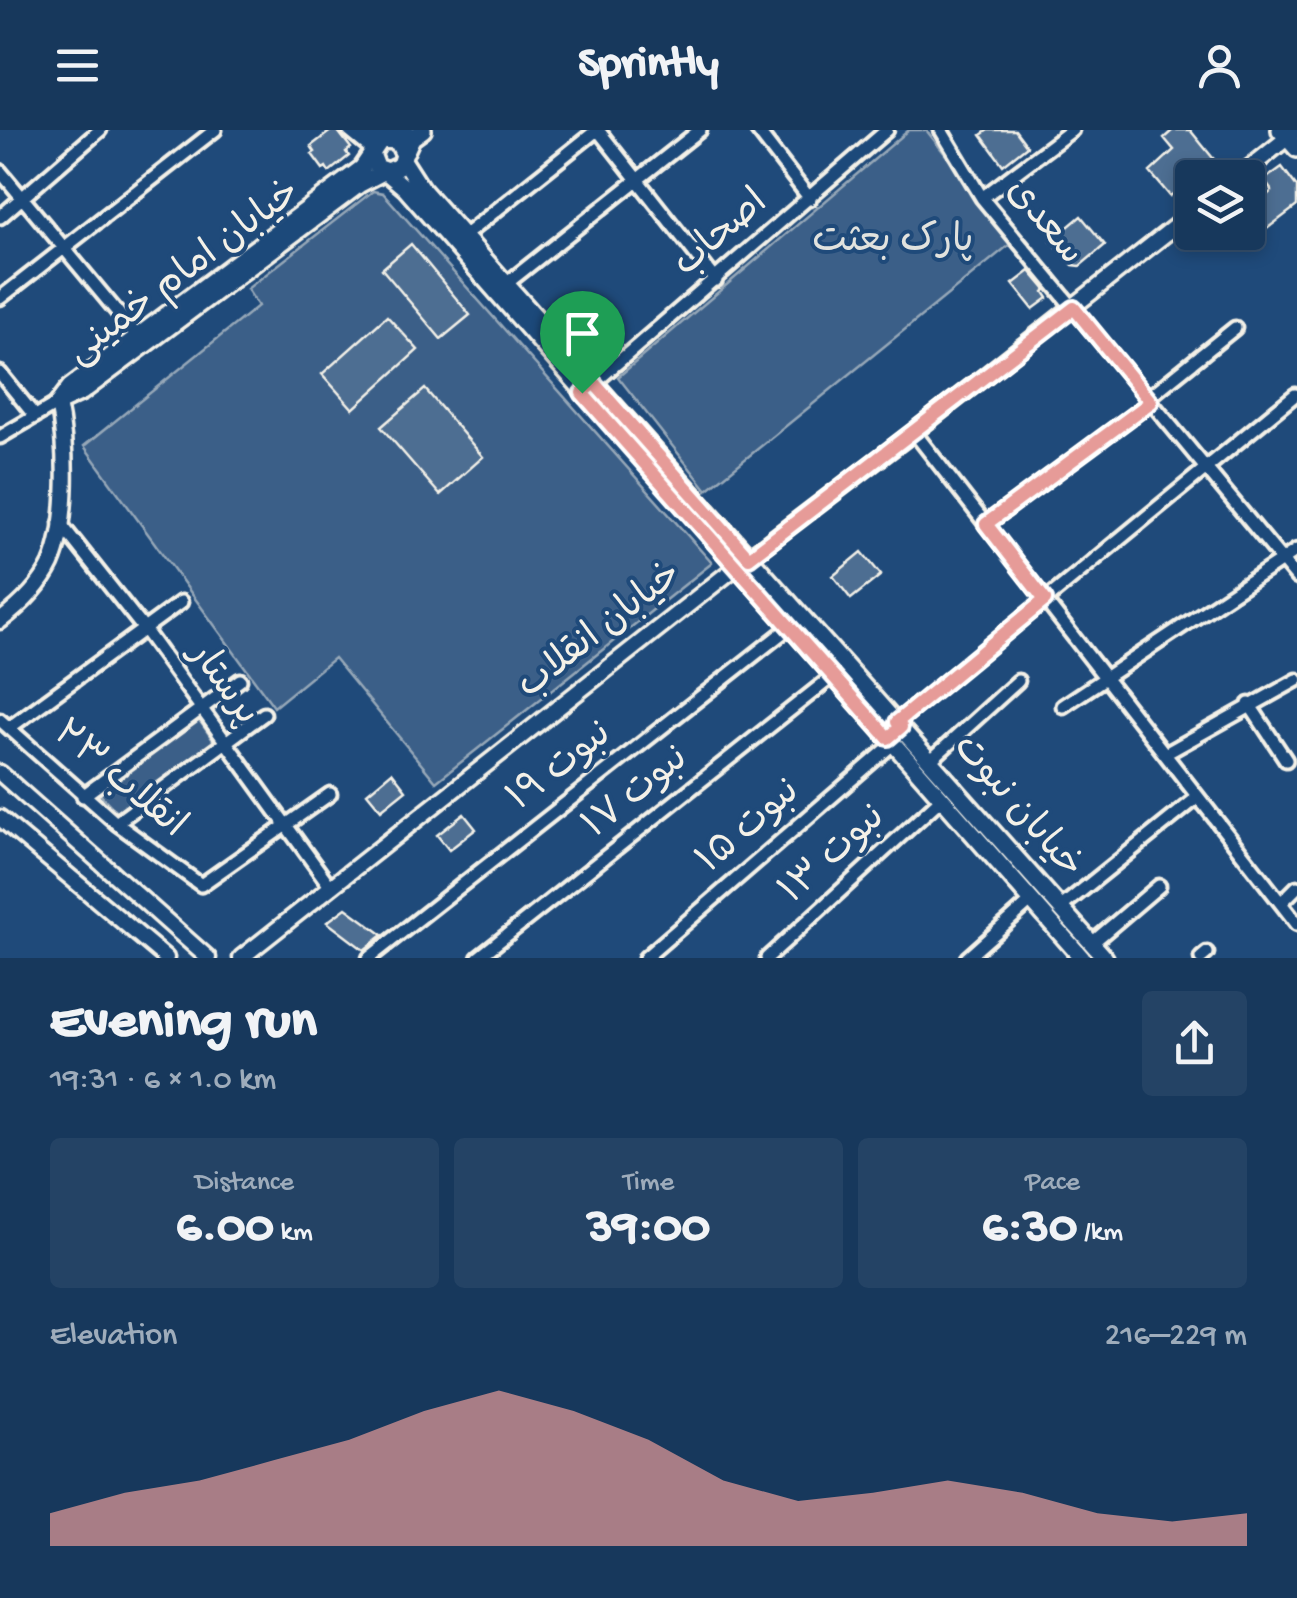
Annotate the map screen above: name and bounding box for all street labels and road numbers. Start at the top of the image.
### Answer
street label: خیابان امام خمینی [59,171,311,377]
street label: سعدی [995,171,1091,275]
street label: اصحاب [665,181,778,288]
street label: خیابان انقلاب [509,553,692,710]
street label: پرستار [175,632,268,735]
street label: انقلاب ۲۳ [43,712,194,849]
street label: نبوت ۱۹ [500,714,622,822]
street label: خیابان نبوت [942,726,1091,889]
street label: نبوت ۱۷ [575,738,699,850]
street label: نبوت ۱۵ [689,771,811,885]
street label: نبوت ۱۳ [772,797,896,915]

